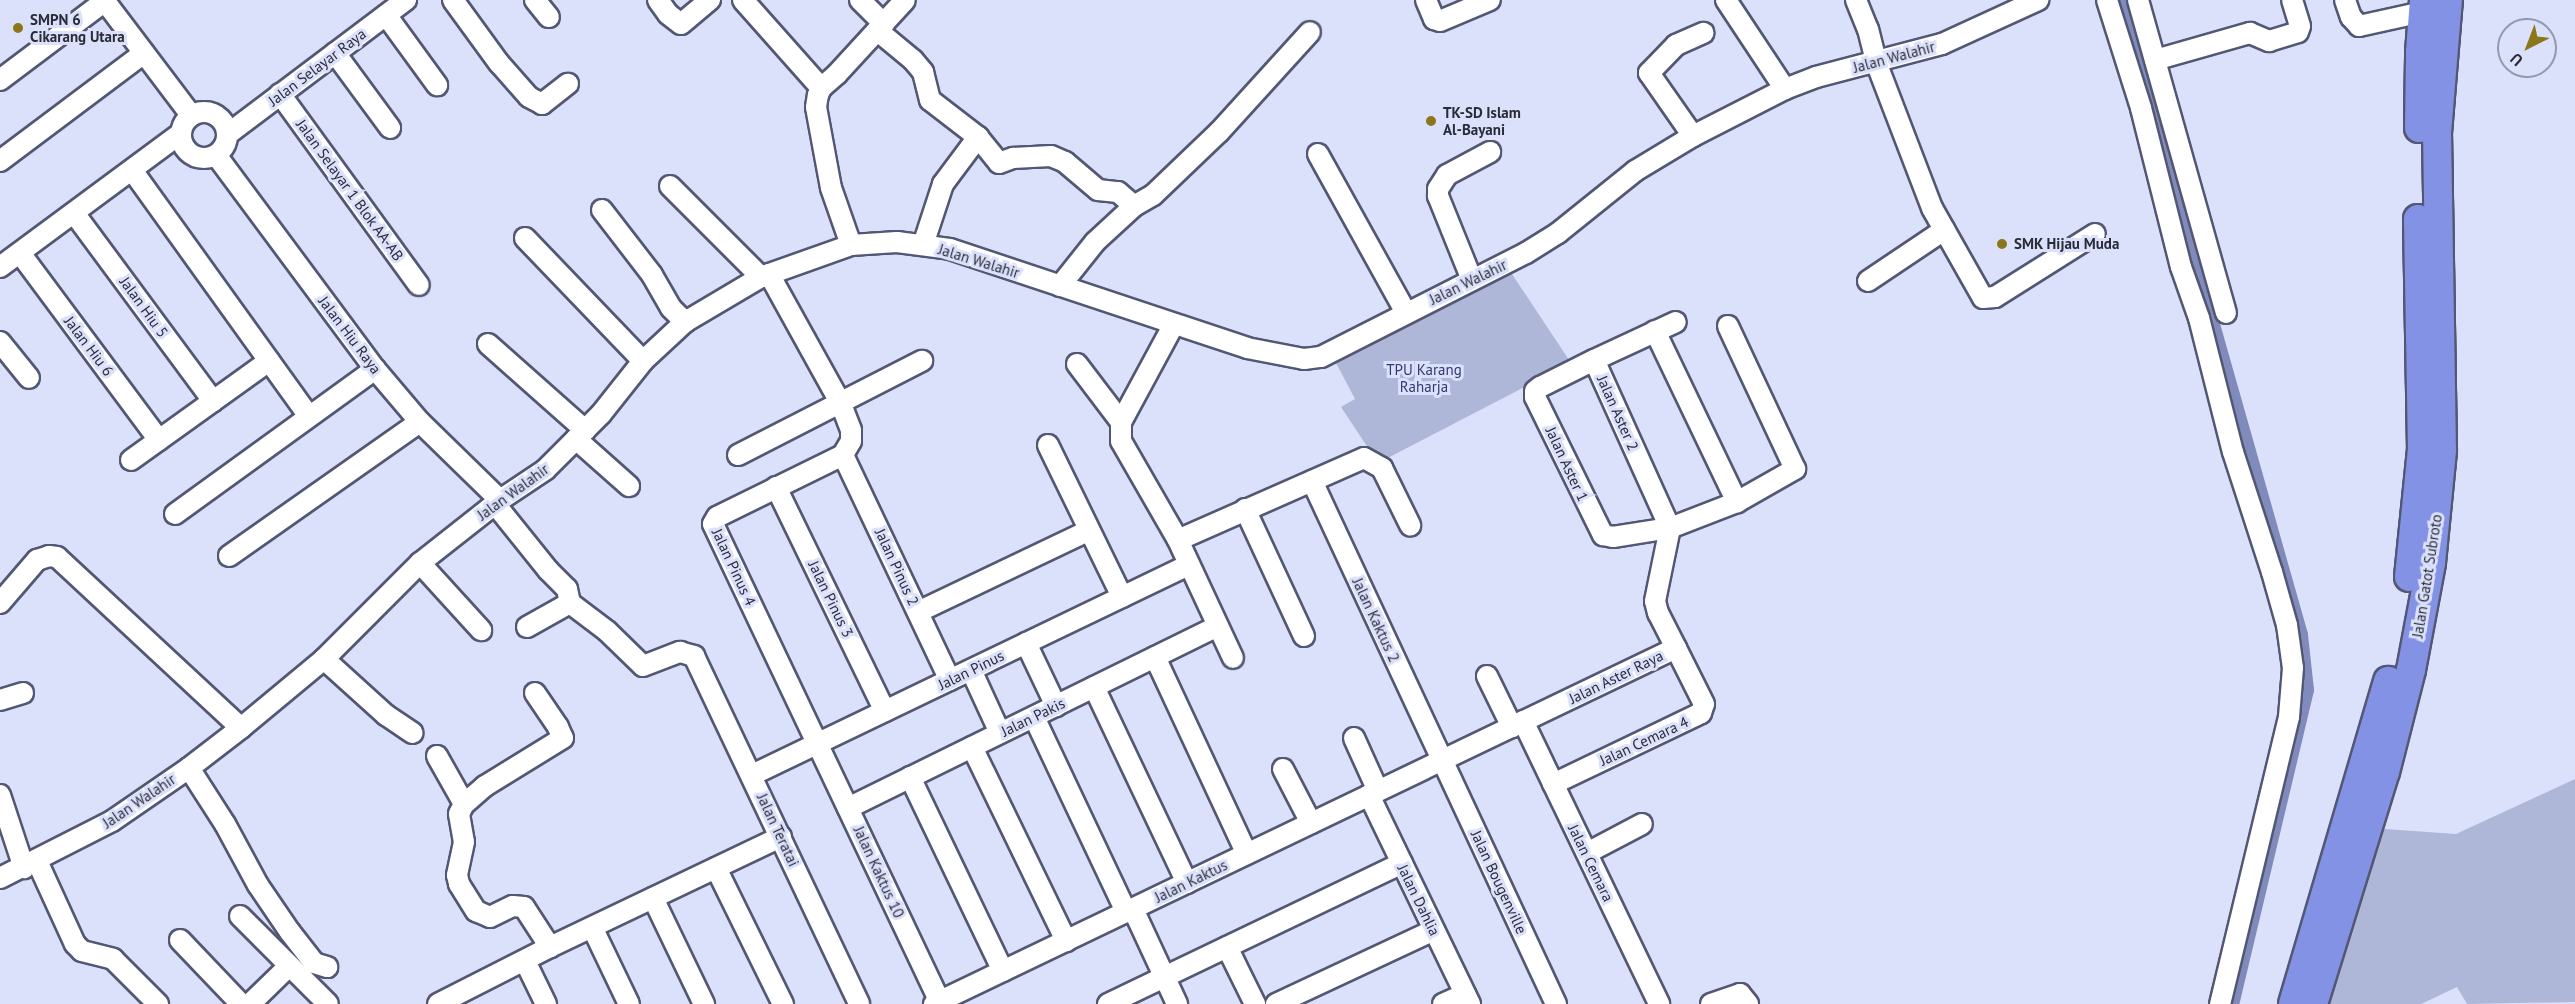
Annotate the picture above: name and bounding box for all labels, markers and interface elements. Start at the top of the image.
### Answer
place label: SMPN 6 Cikarang Utara [30,10,125,45]
north arrow [2497,18,2557,78]
marker: SMPN 6 Cikarang Utara [11,21,25,35]
street label: Jalan Selayar Raya [265,24,369,110]
street label: Jalan Walahir [1851,37,1937,77]
text: U [2506,49,2527,71]
place label: TK-SD Islam Al-Bayani [1443,103,1521,138]
marker: TK-SD Islam Al-Bayani [1424,114,1438,128]
street label: Jalan Selayar 1 Blok AA-AB [292,115,408,265]
place label: SMK Hijau Muda [2014,235,2120,253]
marker: SMK Hijau Muda [1995,237,2009,251]
street label: Jalan Walahir [936,240,1022,282]
street label: Jalan Walahir [1426,255,1510,309]
street label: Jalan Hiu 5 [116,273,172,341]
street label: Jalan Hiu Raya [315,293,385,377]
street label: Jalan Hiu 6 [61,313,117,379]
park label: TPU Karang Raharja [1386,360,1462,395]
street label: Jalan Aster 2 [1593,372,1643,454]
street label: Jalan Aster 1 [1542,424,1592,504]
street label: Jalan Walahir [474,460,552,524]
street label: Jalan Gatot Subroto [2408,513,2446,639]
street label: Jalan Pinus 4 [708,526,760,608]
street label: Jalan Pinus 2 [871,526,923,608]
street label: Jalan Pinus 3 [805,558,857,640]
street label: Jalan Kaktus 2 [1349,575,1403,665]
street label: Jalan Pinus [935,646,1007,694]
street label: Jalan Aster Raya [1566,646,1666,708]
street label: Jalan Pakis [998,694,1068,740]
street label: Jalan Cemara 4 [1597,713,1691,769]
street label: Jalan Walahir [99,770,179,832]
street label: Jalan Teratai [753,790,803,870]
street label: Jalan Cemara [1565,821,1617,905]
street label: Jalan Kaktus 10 [850,823,908,921]
street label: Jalan Bougenville [1467,827,1531,937]
street label: Jalan Kaktus [1152,856,1230,906]
street label: Jalan Dahlia [1394,861,1444,939]

